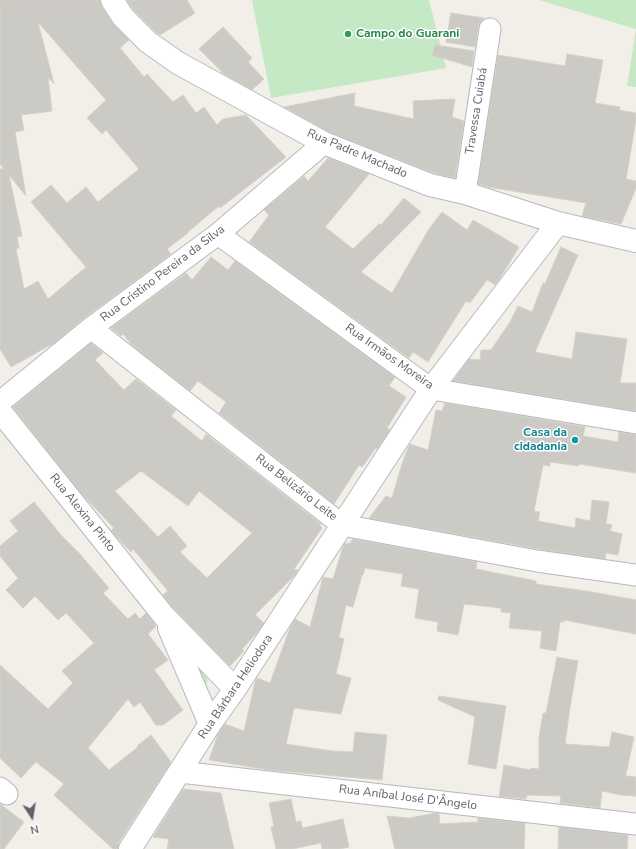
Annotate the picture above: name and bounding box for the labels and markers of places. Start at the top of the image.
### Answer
place label: Campo do Guarani [356,27,459,41]
marker: Campo do Guarani [343,29,353,39]
place label: Casa da cidadania [514,426,567,454]
marker: Casa da cidadania [570,435,580,445]

